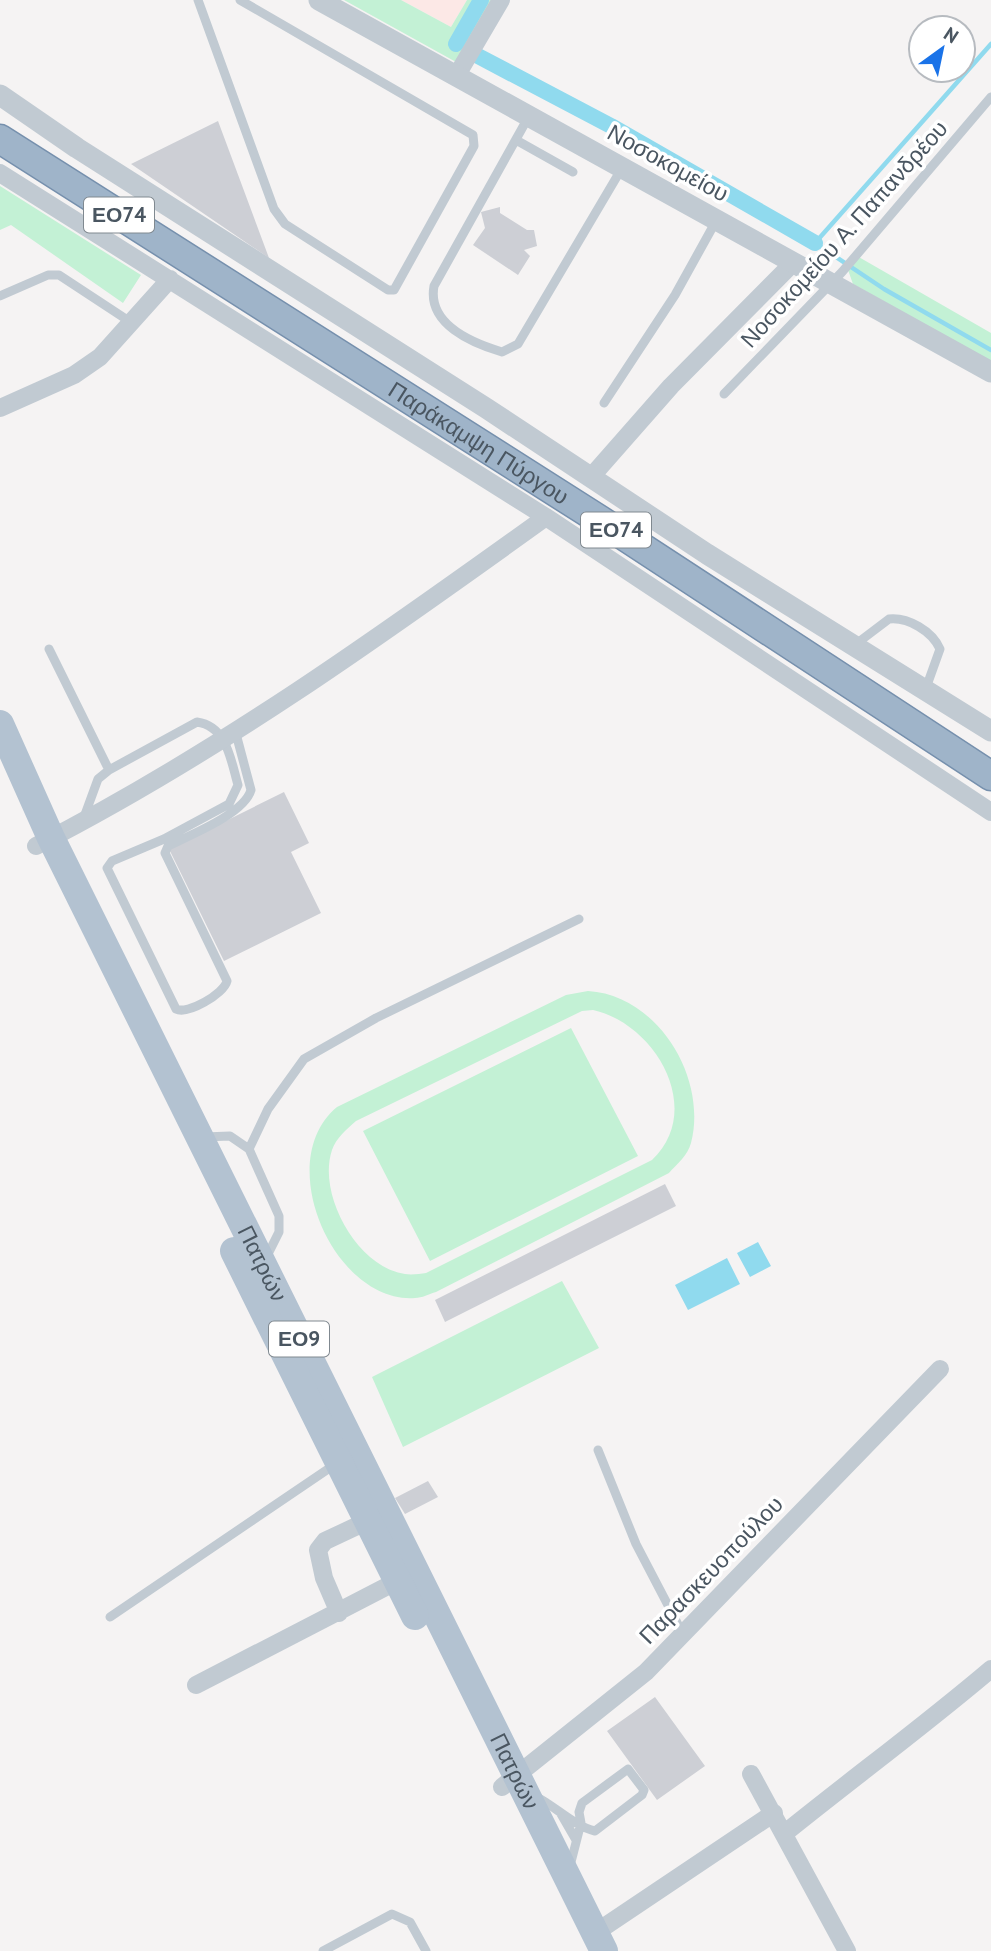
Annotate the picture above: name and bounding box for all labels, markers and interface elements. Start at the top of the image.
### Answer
north arrow [907,14,977,84]
text: N [939,21,963,48]
street label: Νοσοκομείου Α. Παπανδρέου [734,114,953,353]
street label: Νοσοκομείου [603,117,734,208]
road number: ΕΟ74 [84,198,154,232]
street label: Παράκαμψη Πύργου [383,375,574,511]
road number: ΕΟ74 [581,512,651,548]
street label: Πατρών [232,1220,294,1306]
road number: ΕΟ9 [269,1322,329,1356]
street label: Παρασκευοπούλου [633,1490,789,1650]
street label: Πατρών [484,1728,546,1814]

